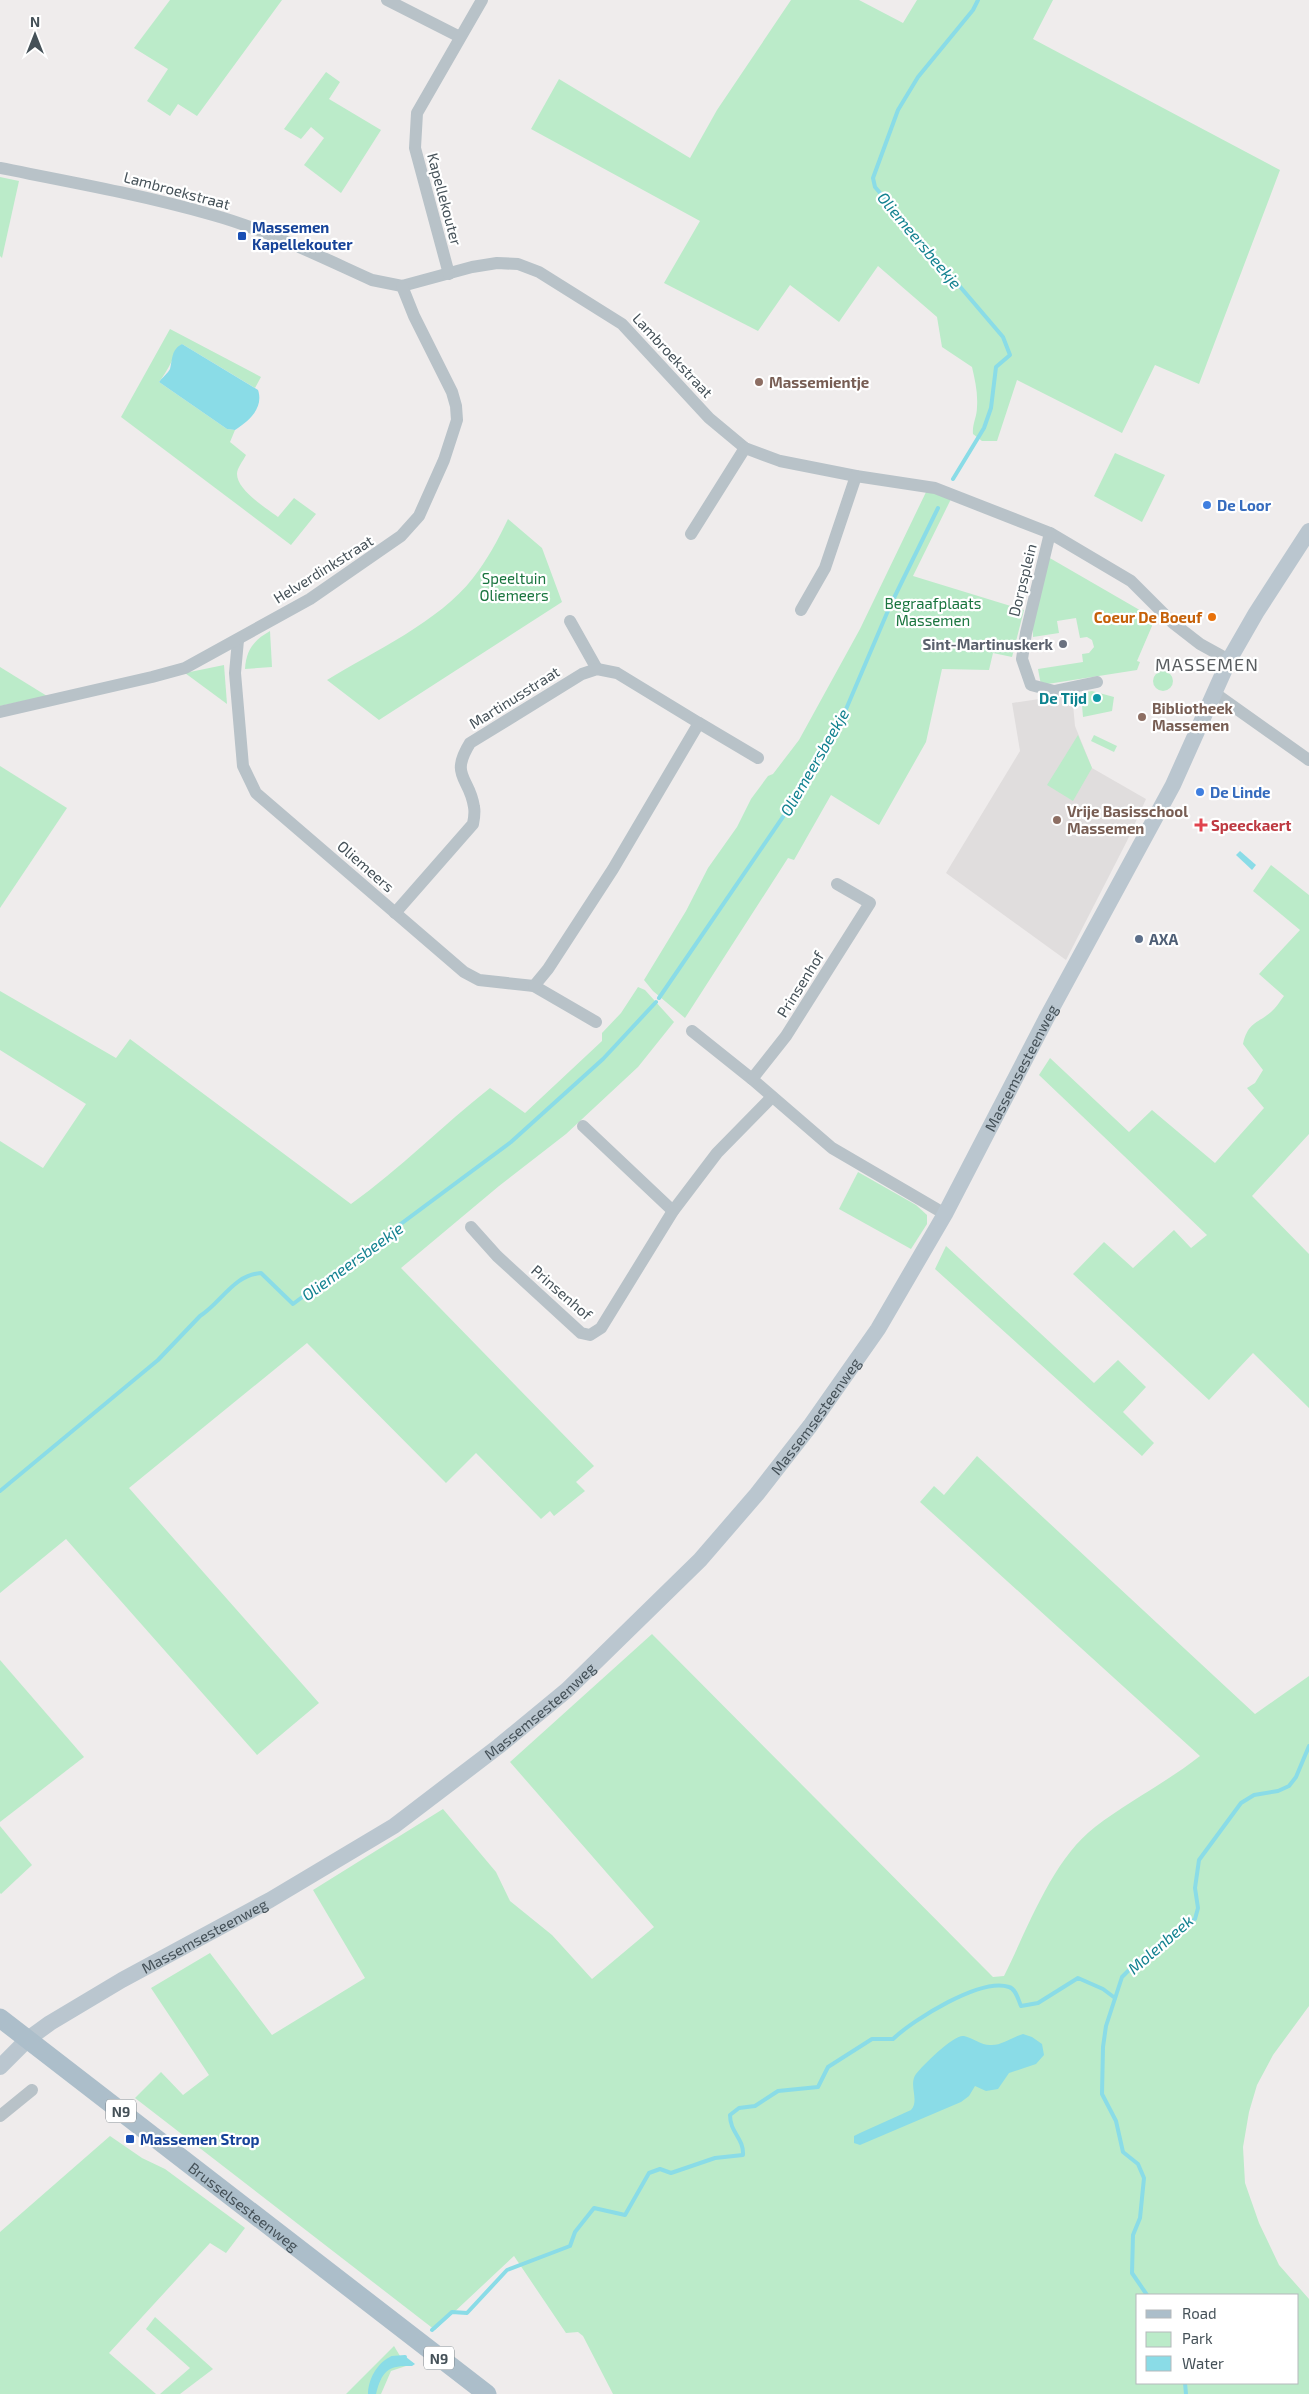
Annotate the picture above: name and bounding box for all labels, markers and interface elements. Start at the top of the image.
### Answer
north arrow [10,10,60,60]
text: N [30,13,40,30]
street label: Kapellekouter [424,151,466,247]
street label: Lambroekstraat [122,167,232,213]
water label: Oliemeersbeekje [873,188,966,293]
place label: Massemen Kapellekouter [252,218,353,253]
marker: Massemen Kapellekouter [236,230,248,242]
street label: Lambroekstraat [629,309,717,401]
place label: Massemientje [769,373,869,391]
marker: Massemientje [753,376,765,388]
place label: De Loor [1217,496,1272,514]
marker: De Loor [1201,499,1213,511]
street label: Helverdinkstraat [270,531,376,607]
street label: Dorpsplein [1004,542,1040,618]
park label: Speeltuin Oliemeers [479,569,549,604]
park label: Begraafplaats Massemen [885,594,981,629]
place label: Coeur De Boeuf [1094,608,1203,626]
marker: Coeur De Boeuf [1206,611,1218,623]
place label: Sint-Martinuskerk [923,635,1054,653]
marker: Sint-Martinuskerk [1057,638,1069,650]
district label: MASSEMEN [1155,653,1259,675]
street label: Martinusstraat [465,662,563,732]
place label: De Tijd [1039,689,1087,707]
marker: De Tijd [1091,692,1103,704]
place label: Bibliotheek Massemen [1152,699,1234,734]
water label: Oliemeersbeekje [776,705,853,820]
marker: Bibliotheek Massemen [1136,711,1148,723]
place label: De Linde [1210,783,1271,801]
marker: De Linde [1194,786,1206,798]
place label: Vrije Basisschool Massemen [1067,802,1188,837]
marker: Vrije Basisschool Massemen [1051,814,1063,826]
place label: Speeckaert [1211,816,1291,834]
marker: Speeckaert [1195,819,1207,831]
street label: Oliemeers [334,837,398,895]
place label: AXA [1149,930,1178,948]
marker: AXA [1133,933,1145,945]
street label: Prinsenhof [773,947,828,1020]
street label: Massemsesteenweg [980,1001,1062,1134]
water label: Oliemeersbeekje [298,1218,407,1305]
street label: Prinsenhof [528,1261,596,1323]
street label: Massemsesteenweg [767,1354,864,1478]
street label: Massemsesteenweg [480,1658,599,1763]
street label: Massemsesteenweg [138,1894,271,1977]
water label: Molenbeek [1123,1911,1197,1977]
road number: N9 [106,2100,136,2122]
place label: Massemen Strop [140,2130,260,2148]
marker: Massemen Strop [124,2133,136,2145]
street label: Brusselsesteenweg [185,2158,303,2255]
legend [1136,2294,1299,2384]
text: Road [1182,2304,1217,2322]
text: Park [1182,2329,1213,2347]
road number: N9 [424,2346,454,2370]
text: Water [1182,2354,1224,2372]

